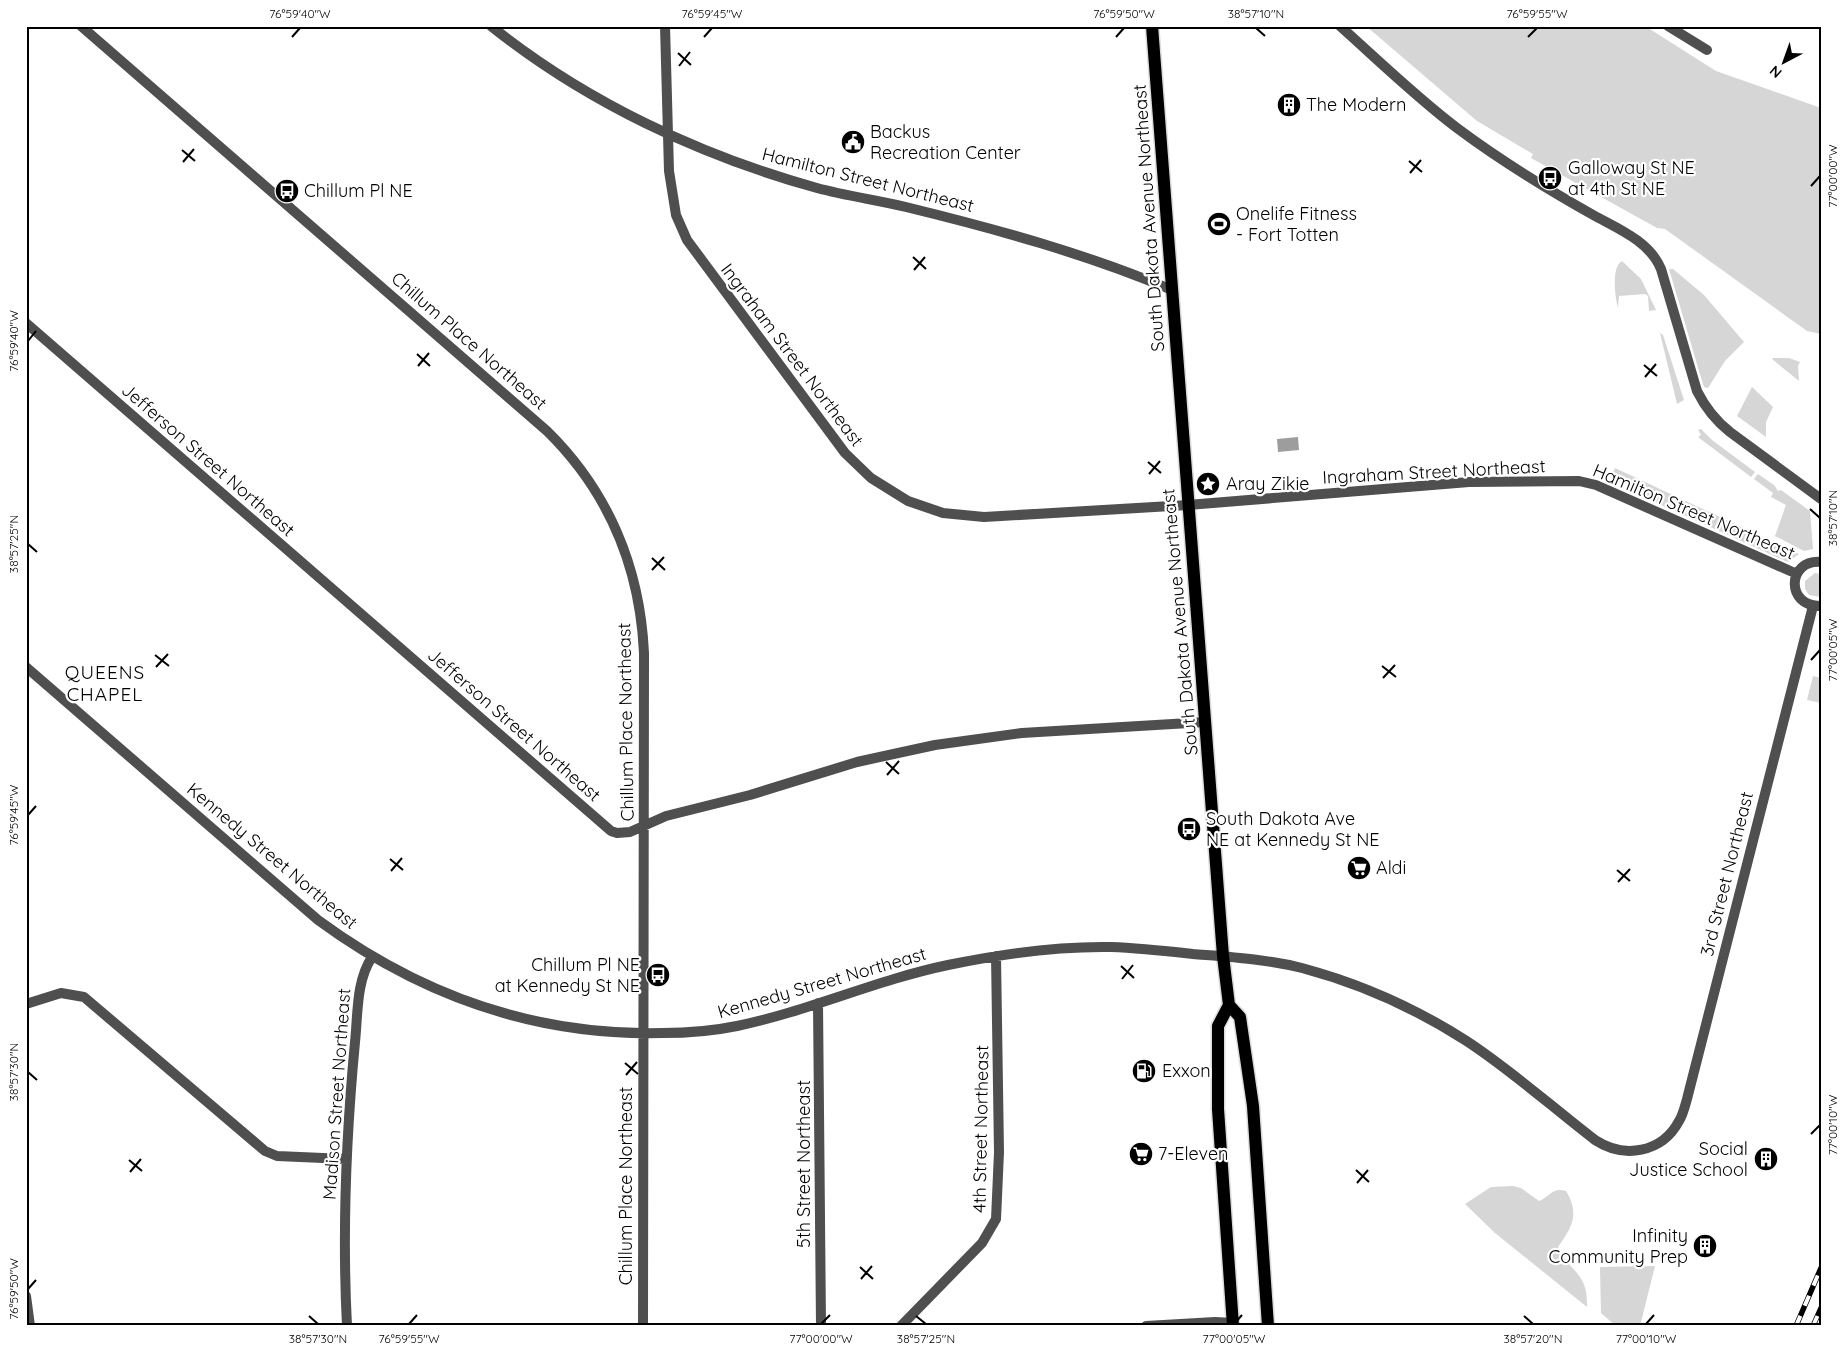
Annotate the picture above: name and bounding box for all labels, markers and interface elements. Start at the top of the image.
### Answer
text: 76°59'40"W [269,6,331,21]
text: 76°59'45"W [682,6,743,21]
text: 76°59'50"W [1093,6,1155,21]
text: 38°57'10"N [1228,6,1284,21]
text: 76°59'55"W [1506,6,1568,21]
north arrow [1760,38,1810,88]
text: N [1766,62,1785,82]
street label: South Dakota Avenue Northeast [1128,84,1169,352]
building icon: The Modern [1276,92,1302,118]
place label: The Modern [1306,93,1406,116]
place label: Backus Recreation Center [870,120,1021,164]
public building icon: Backus Recreation Center [840,129,866,155]
street label: Hamilton Street Northeast [760,142,976,217]
text: 77°00'00"W [1825,144,1840,208]
place label: Galloway St NE at 4th St NE [1568,156,1695,200]
bus stop icon: Galloway St NE at 4th St NE [1537,165,1563,191]
bus stop icon: Chillum Pl NE [274,178,300,204]
place label: Chillum Pl NE [304,179,413,202]
place label: Onelife Fitness - Fort Totten [1236,202,1357,246]
sports icon: Onelife Fitness - Fort Totten [1206,211,1232,237]
street label: Ingraham Street Northeast [716,259,869,451]
street label: Chillum Place Northeast [387,267,552,414]
text: 76°59'40"W [6,310,21,372]
street label: Jefferson Street Northeast [117,378,300,541]
street label: Ingraham Street Northeast [1322,454,1546,489]
street label: Hamilton Street Northeast [1590,458,1799,565]
place icon: Aray Zikie [1195,471,1221,497]
place label: Aray Zikie [1226,472,1310,495]
street label: South Dakota Avenue Northeast [1156,488,1203,756]
text: 38°57'10"N [1825,490,1840,546]
text: 38°57'25"N [6,515,21,573]
text: 77°00'05"W [1825,618,1840,681]
street label: Chillum Place Northeast [612,622,639,822]
street label: Jefferson Street Northeast [423,643,606,806]
district label: QUEENS CHAPEL [65,660,145,706]
street label: Kennedy Street Northeast [182,777,362,934]
text: 76°59'45"W [6,784,21,845]
street label: 3rd Street Northeast [1695,789,1758,959]
place label: South Dakota Ave NE at Kennedy St NE [1206,807,1380,851]
bus stop icon: South Dakota Ave NE at Kennedy St NE [1176,816,1202,842]
supermarket icon: Aldi [1346,855,1372,881]
place label: Aldi [1376,856,1406,879]
street label: Kennedy Street Northeast [715,942,929,1023]
place label: Chillum Pl NE at Kennedy St NE [495,953,640,997]
bus stop icon: Chillum Pl NE at Kennedy St NE [645,962,671,988]
street label: Madison Street Northeast [318,987,355,1201]
text: 38°57'30"N [6,1043,21,1101]
street label: 4th Street Northeast [968,1045,993,1213]
fuel station icon: Exxon [1131,1058,1157,1084]
place label: Exxon [1162,1059,1211,1082]
street label: 5th Street Northeast [792,1080,815,1248]
street label: Chillum Place Northeast [614,1087,637,1285]
text: 77°00'10"W [1825,1094,1840,1155]
place label: Social Justice School [1629,1137,1748,1181]
supermarket icon: 7-Eleven [1128,1141,1154,1167]
place label: 7-Eleven [1158,1142,1229,1165]
building icon: Social Justice School [1753,1146,1779,1172]
place label: Infinity Community Prep [1548,1224,1688,1268]
building icon: Infinity Community Prep [1692,1233,1718,1259]
text: 76°59'50"W [6,1258,21,1320]
text: 38°57'30"N [289,1331,347,1346]
text: 76°59'55"W [378,1331,440,1346]
text: 77°00'00"W [789,1331,853,1346]
text: 38°57'25"N [897,1331,955,1346]
text: 77°00'05"W [1203,1331,1266,1346]
text: 38°57'20"N [1504,1331,1562,1346]
text: 77°00'10"W [1616,1331,1677,1346]

